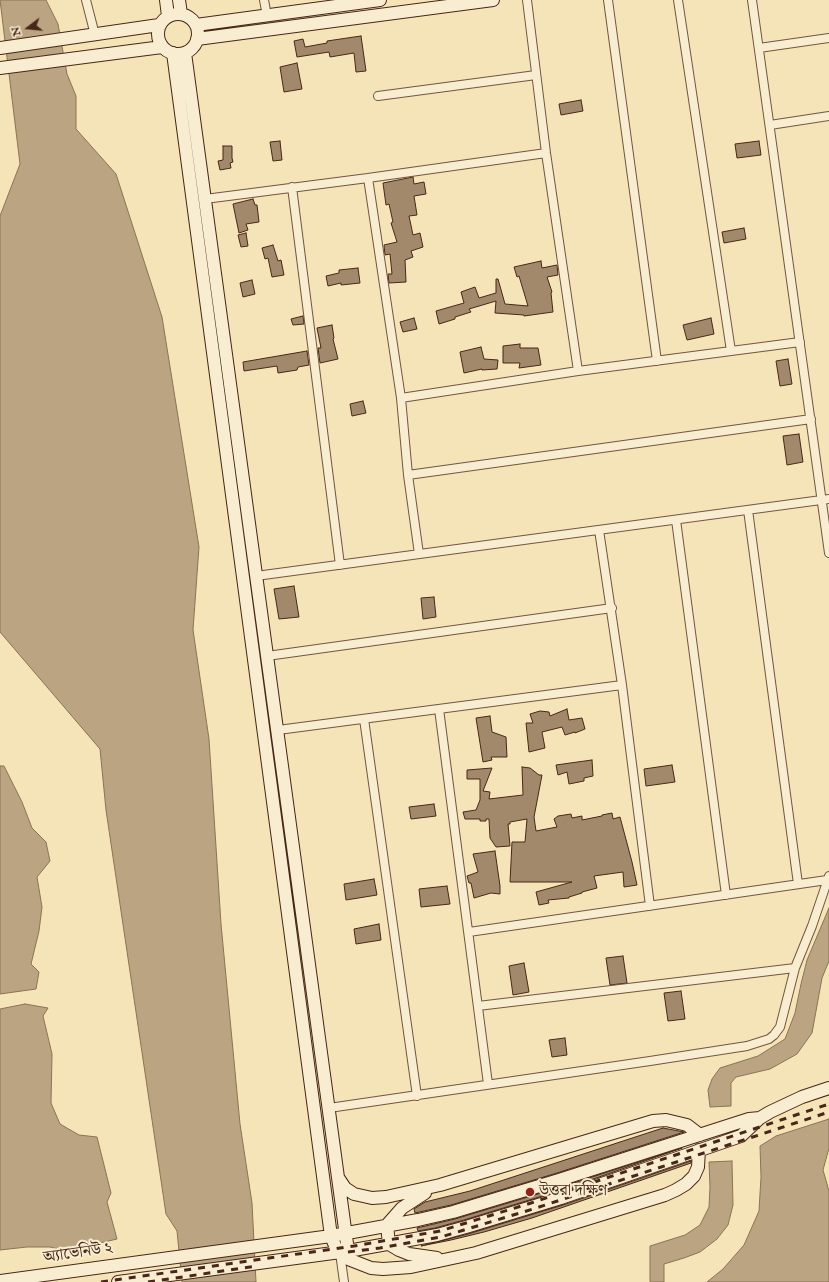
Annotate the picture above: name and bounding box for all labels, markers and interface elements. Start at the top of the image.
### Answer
north arrow [8,8,48,48]
text: N [8,25,25,38]
place label: উত্তরা দক্ষিণ [539,1182,607,1202]
marker: উত্তরা দক্ষিণ [524,1186,536,1198]
street label: অ্যাভেনিউ ২ [42,1240,114,1268]

